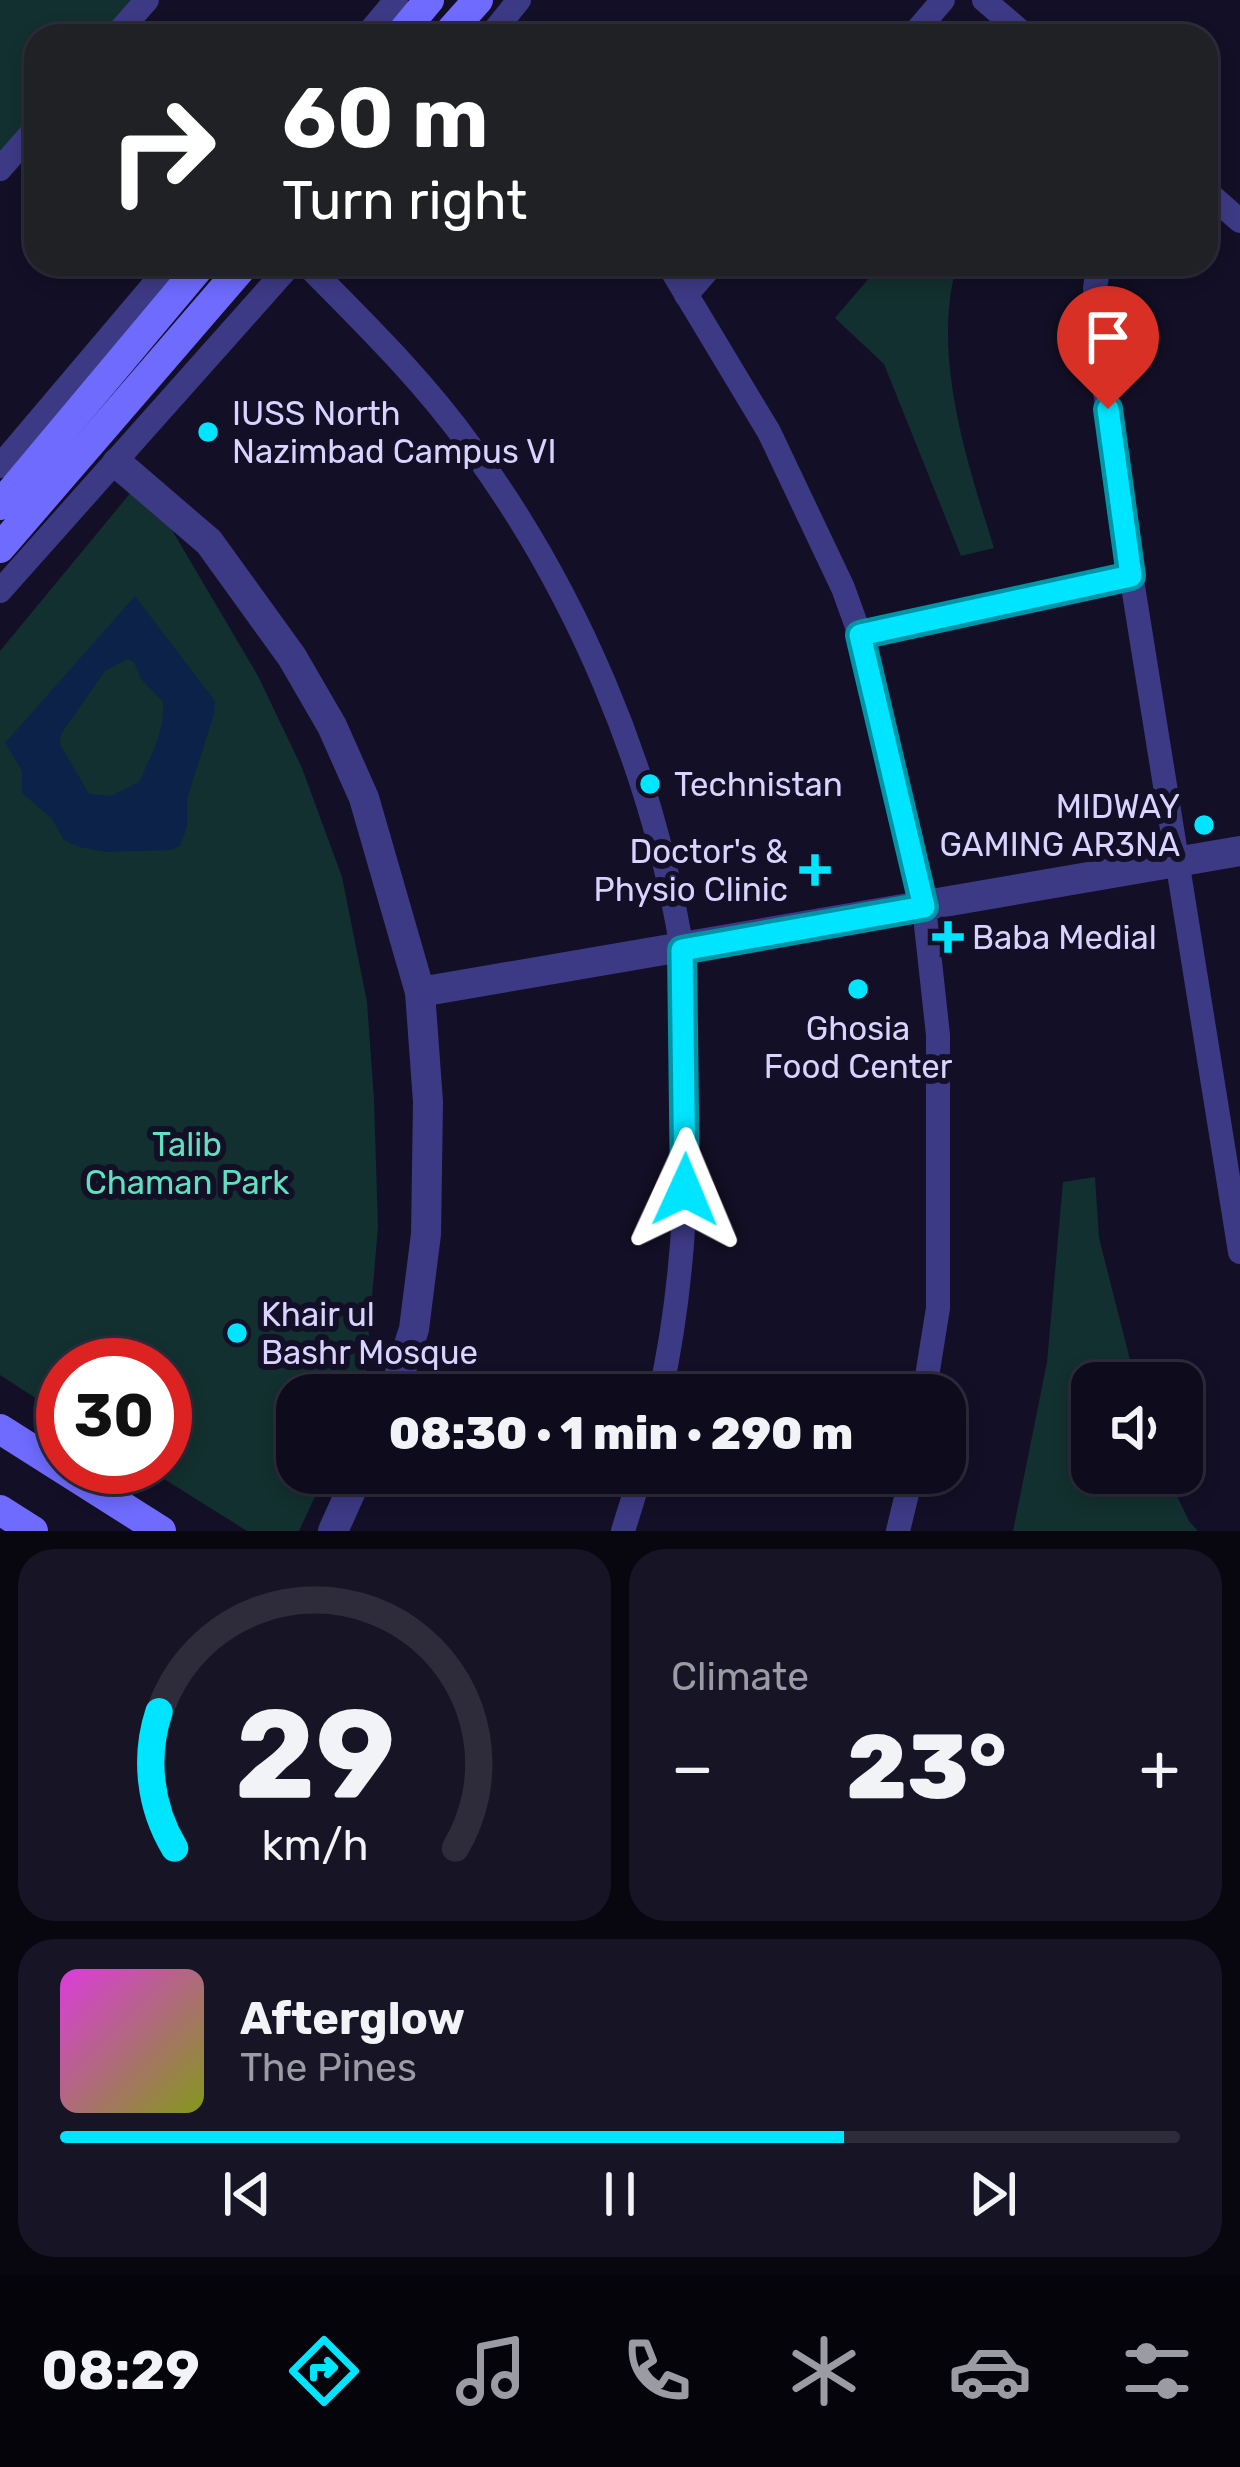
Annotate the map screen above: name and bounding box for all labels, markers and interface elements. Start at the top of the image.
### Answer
text: 60 m [282,68,489,168]
icon: right [84,72,240,228]
text: Turn right [282,169,527,233]
pin [1057,286,1159,409]
icon: arrive [1075,304,1141,370]
place label: IUSS North Nazimbad Campus VI [232,394,557,471]
marker: IUSS North Nazimbad Campus VI [195,419,221,445]
place label: Technistan [674,765,843,804]
marker: Technistan [637,771,663,797]
place label: MIDWAY GAMING AR3NA [939,787,1180,864]
marker: MIDWAY GAMING AR3NA [1191,812,1217,838]
place label: Doctor's & Physio Clinic [594,832,788,909]
marker: Doctor's & Physio Clinic [799,854,831,886]
place label: Baba Medial [972,918,1157,957]
marker: Baba Medial [935,924,961,950]
marker: Ghosia Food Center [845,976,871,1002]
place label: Ghosia Food Center [764,1009,953,1086]
park label: Talib Chaman Park [85,1125,289,1202]
position arrow [622,1127,748,1253]
place label: Khair ul Bashr Mosque [261,1295,478,1372]
marker: Khair ul Bashr Mosque [224,1320,250,1346]
speed limit sign: 30 [36,1338,192,1494]
map controls [1071,1362,1203,1494]
button: sound [1071,1362,1203,1494]
text: 08:30 · 1 min · 290 m [389,1407,853,1460]
text: Climate [671,1654,809,1700]
text: 29 [234,1680,395,1828]
text: 23° [846,1714,1007,1821]
text: − [671,1728,714,1807]
text: + [1139,1728,1180,1807]
text: km/h [261,1820,368,1871]
text: Afterglow [240,1992,465,2045]
text: The Pines [240,2045,417,2091]
icon: previous [214,2161,280,2227]
icon: pause [587,2161,653,2227]
icon: next [960,2161,1026,2227]
icon: directions [282,2329,366,2413]
icon: music [449,2329,533,2413]
icon: phone [615,2329,699,2413]
icon: climate [782,2329,866,2413]
icon: car [948,2329,1032,2413]
icon: filters [1115,2329,1199,2413]
text: 08:29 [41,2339,200,2403]

